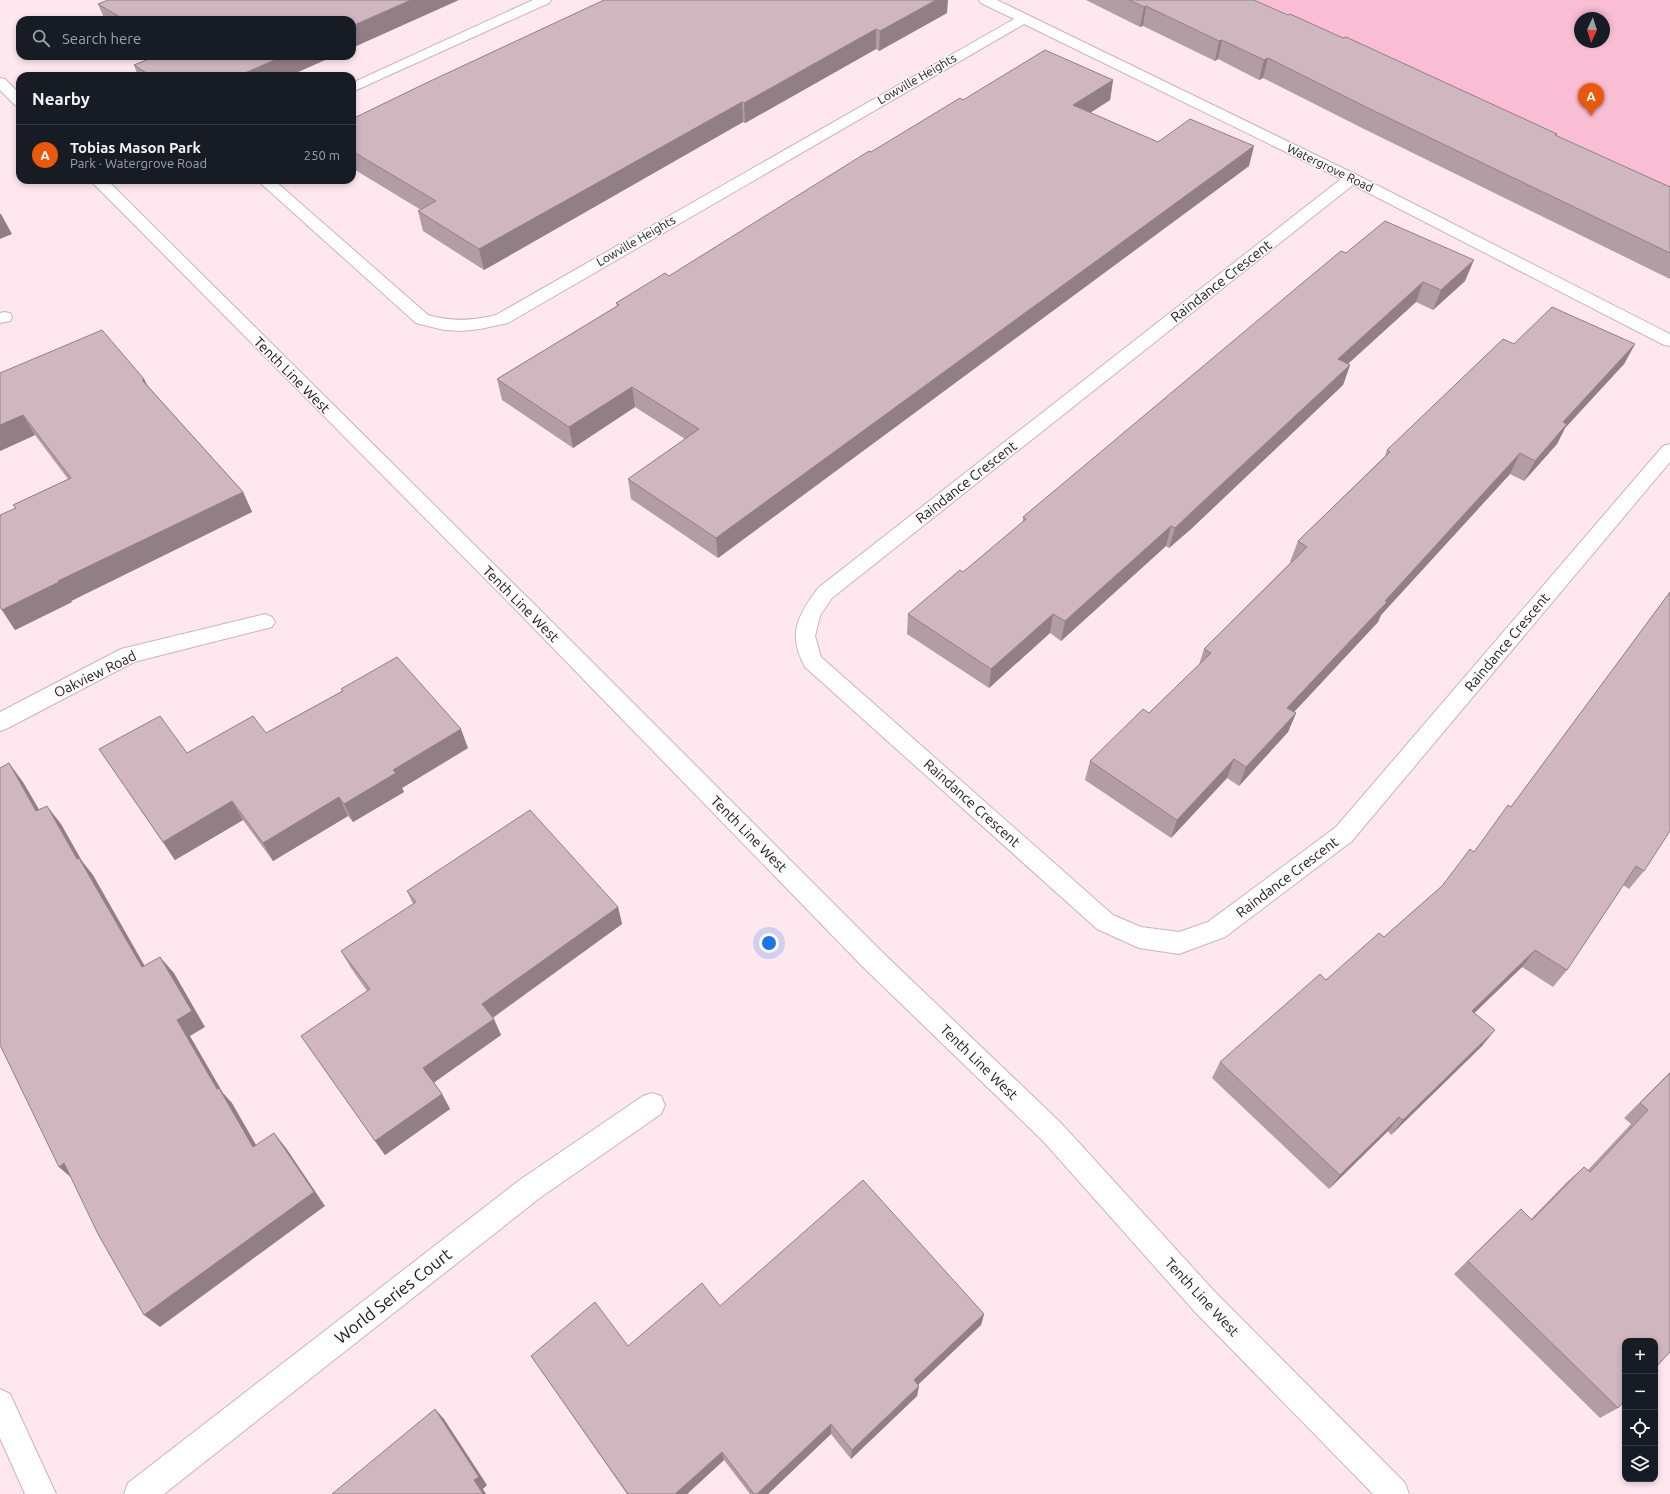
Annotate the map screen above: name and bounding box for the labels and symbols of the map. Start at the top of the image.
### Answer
north arrow [1574,12,1610,48]
street label: Lowville Heights [875,51,958,106]
pin: A [1578,83,1604,116]
street label: Watergrove Road [1285,141,1375,194]
street label: Lowville Heights [594,213,677,268]
street label: Raindance Crescent [1167,236,1275,325]
street label: Tenth Line West [251,334,334,417]
street label: Raindance Crescent [912,437,1020,526]
street label: Tenth Line West [480,563,563,646]
street label: Raindance Crescent [1461,589,1553,694]
street label: Oakview Road [51,647,139,701]
street label: Raindance Crescent [921,756,1024,851]
street label: Tenth Line West [708,793,791,876]
street label: Raindance Crescent [1233,833,1341,921]
your location [759,933,779,953]
street label: Tenth Line West [937,1021,1021,1103]
street label: World Series Court [331,1244,455,1347]
street label: Tenth Line West [1162,1255,1243,1340]

